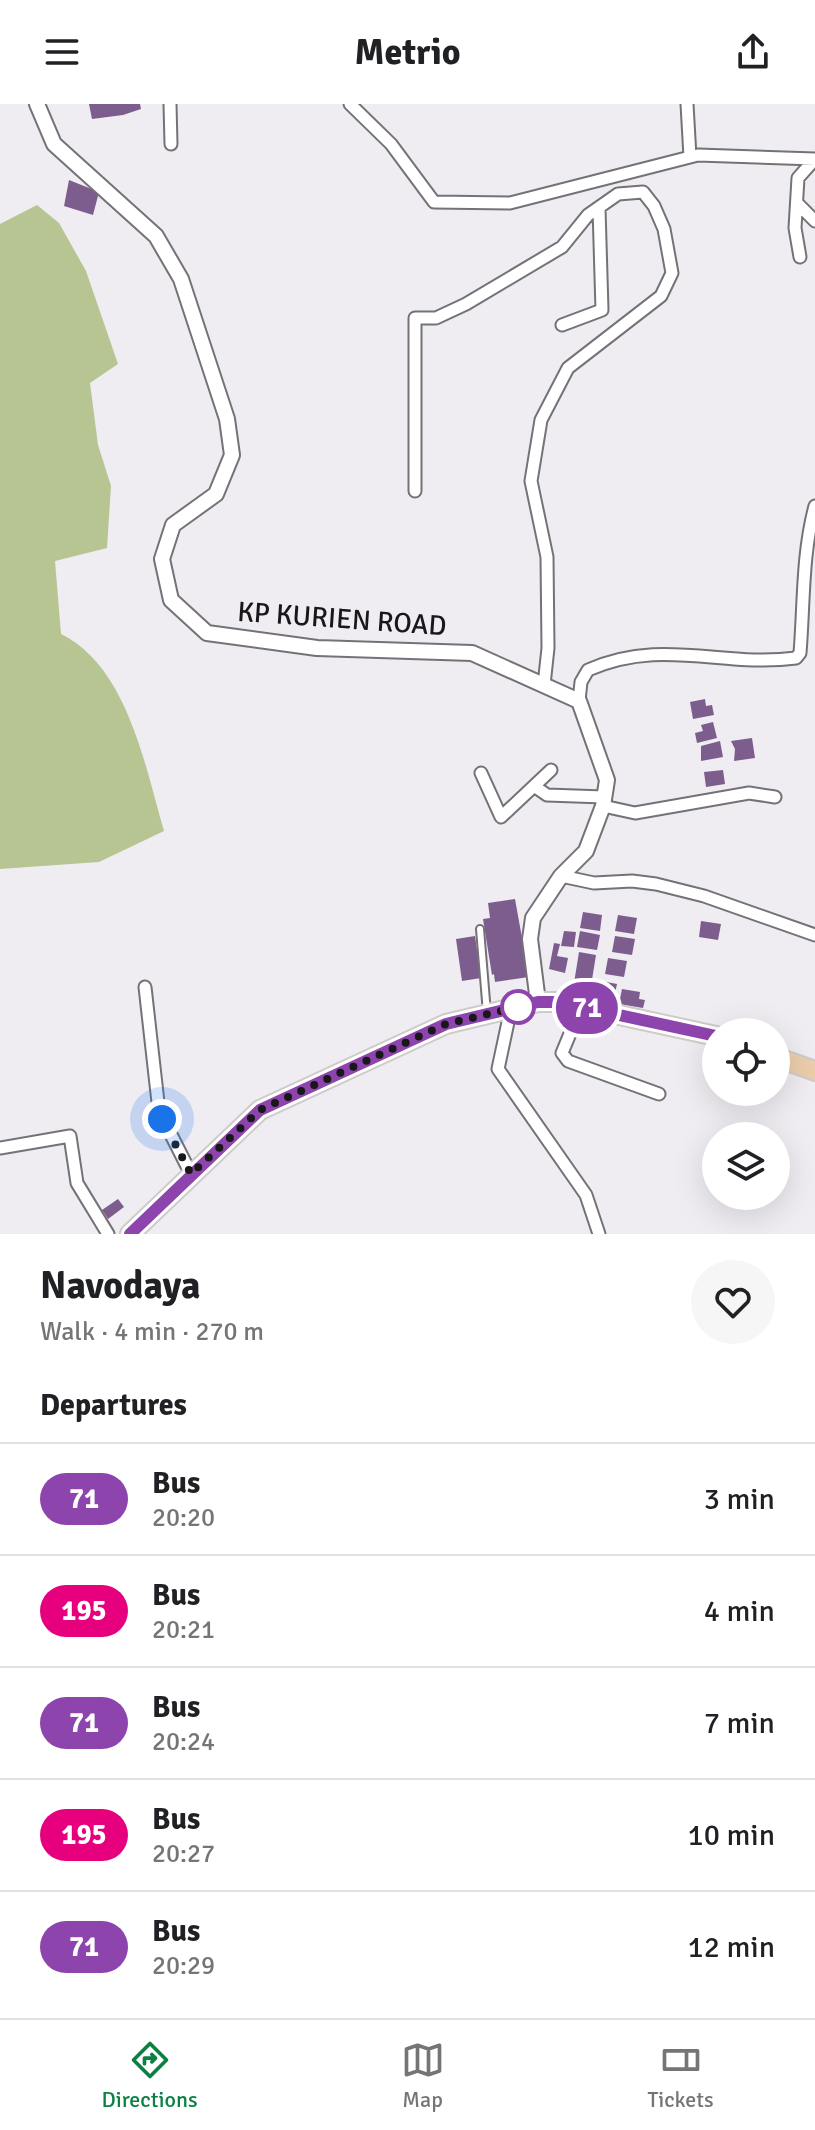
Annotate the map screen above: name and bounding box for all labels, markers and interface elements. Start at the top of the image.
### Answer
icon: menu [40,30,84,74]
text: Metrio [355,30,460,75]
icon: share [731,30,775,74]
street label: KP KURIEN ROAD [236,595,448,643]
line badge: 71 [551,982,623,1034]
unlabelled marker [501,990,535,1024]
text: 71 [572,991,602,1025]
map controls [702,1018,790,1210]
button: locate [702,1018,790,1106]
your location [142,1099,182,1139]
button: layers [702,1122,790,1210]
button: heart [691,1260,775,1344]
text: Navodaya [40,1262,200,1309]
text: Walk · 4 min · 270 m [40,1316,264,1348]
text: Departures [40,1387,187,1424]
text: Bus [152,1465,200,1502]
text: 3 min [704,1481,775,1518]
text: 71 [69,1482,99,1516]
text: 20:20 [152,1502,215,1534]
text: Bus [152,1577,200,1614]
text: 4 min [704,1593,775,1630]
text: 195 [61,1594,107,1628]
text: 20:21 [152,1614,215,1646]
text: Bus [152,1689,200,1726]
text: 7 min [704,1705,775,1742]
text: 71 [69,1706,99,1740]
text: 20:24 [152,1726,215,1758]
text: Bus [152,1801,200,1838]
text: 10 min [688,1817,775,1854]
text: 195 [61,1818,107,1852]
text: 20:27 [152,1838,215,1870]
text: Bus [152,1913,200,1950]
text: 12 min [688,1929,775,1966]
text: 71 [69,1930,99,1964]
text: 20:29 [152,1950,215,1982]
tab: Directions [101,2038,198,2113]
tab: Map [401,2038,445,2113]
tab: Tickets [647,2038,714,2113]

